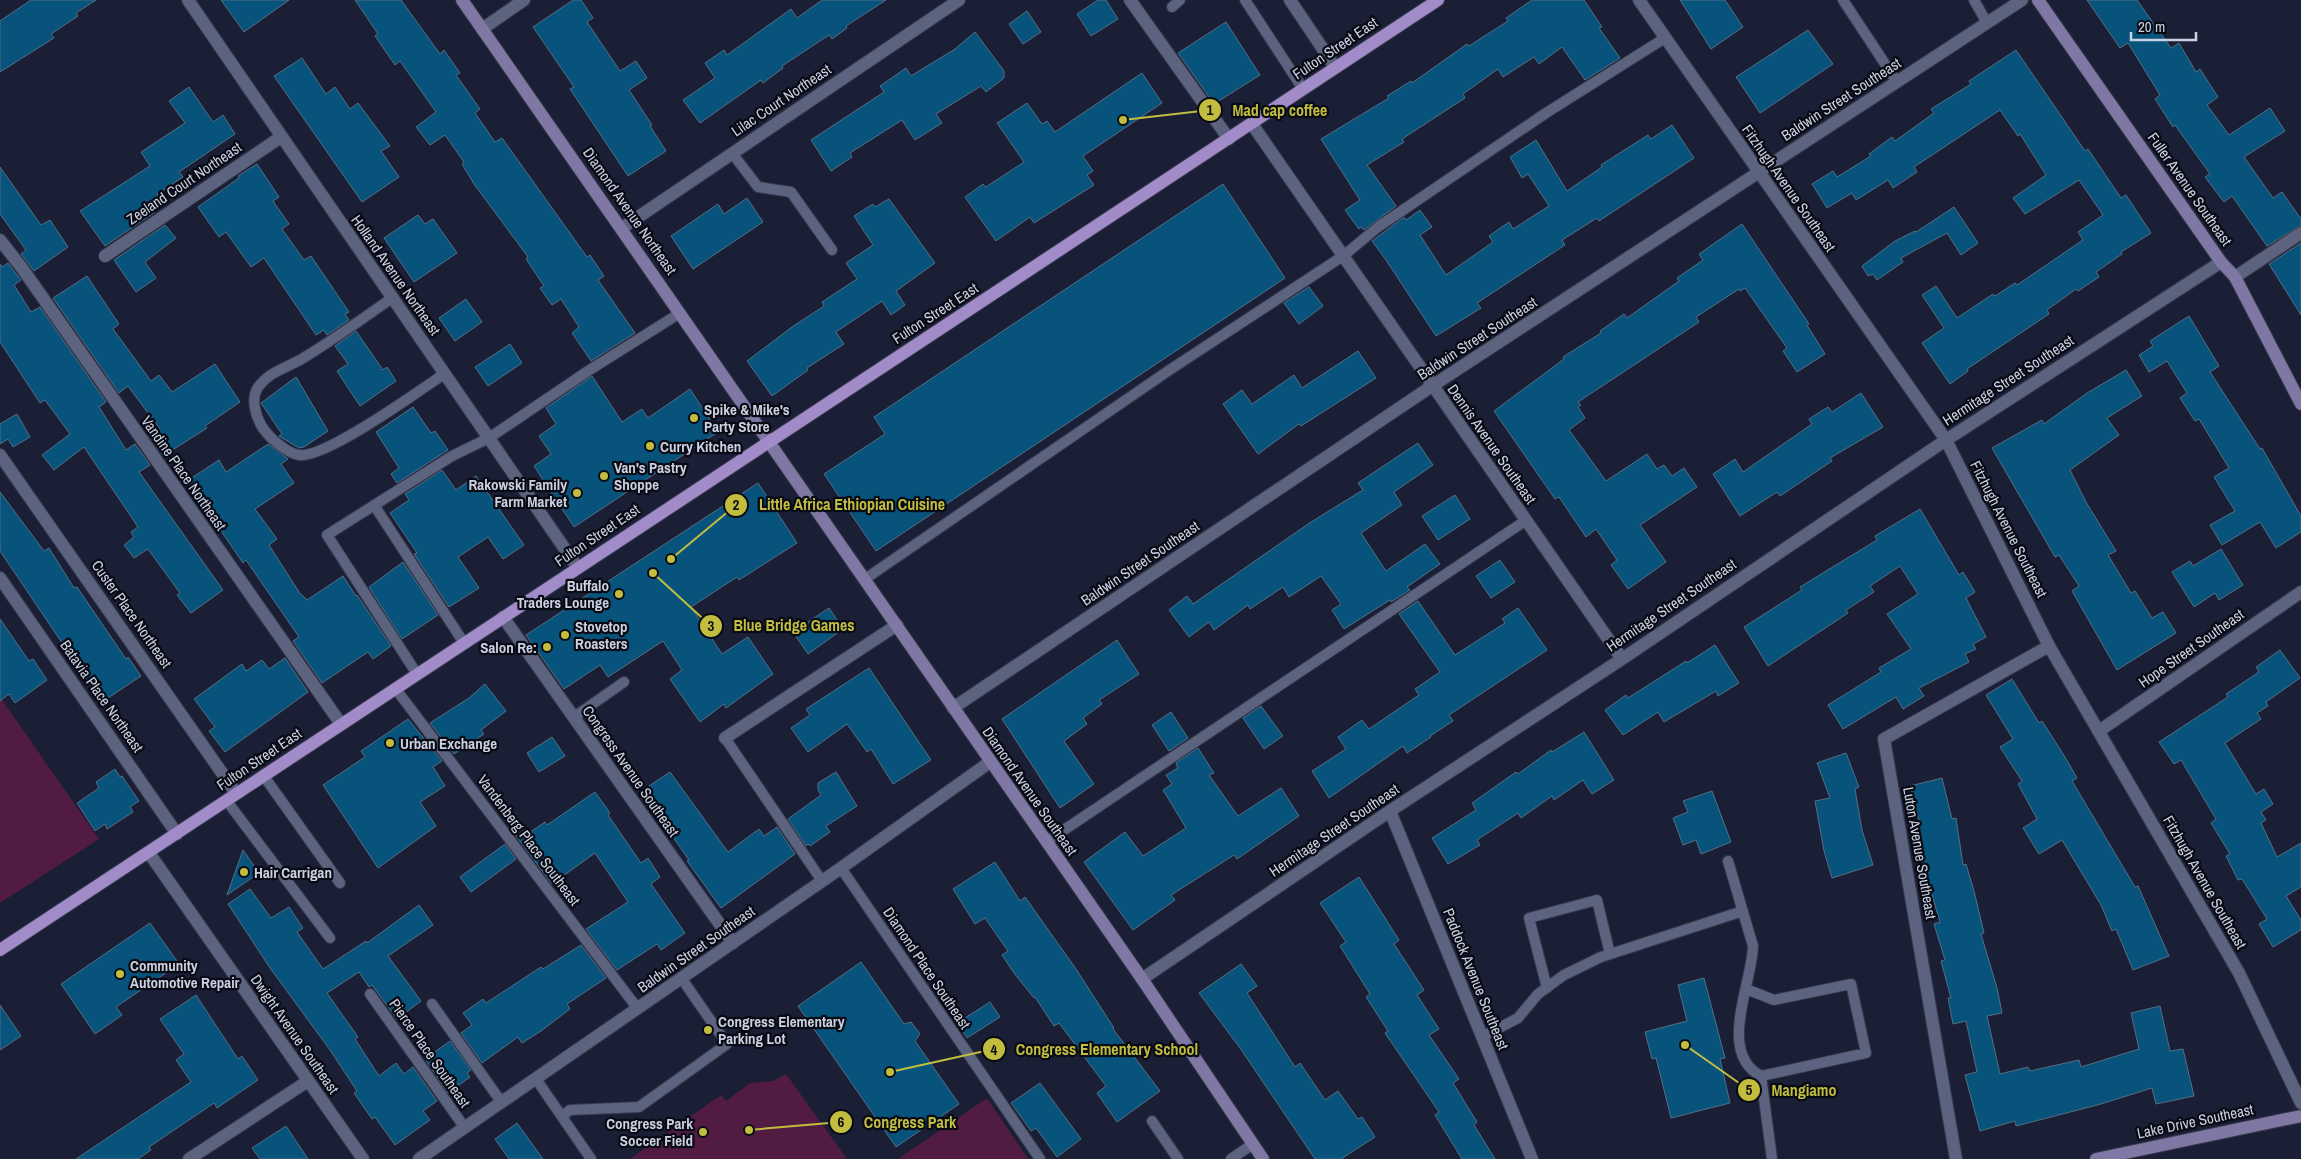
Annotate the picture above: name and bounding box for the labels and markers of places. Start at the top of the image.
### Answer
callout: Mad cap coffee [1198,95,1338,126]
place label: Spike & Mike's Party Store [704,399,790,437]
marker: Spike & Mike's Party Store [688,412,700,424]
place label: Curry Kitchen [660,436,741,457]
marker: Curry Kitchen [644,440,656,452]
place label: Van's Pastry Shoppe [614,457,687,495]
marker: Van's Pastry Shoppe [598,470,610,482]
place label: Rakowski Family Farm Market [468,474,567,512]
marker: Rakowski Family Farm Market [571,487,583,499]
callout: Little Africa Ethiopian Cuisine [724,489,956,520]
place label: Buffalo Traders Lounge [517,575,609,613]
marker: Buffalo Traders Lounge [613,588,625,600]
callout: Blue Bridge Games [699,610,865,641]
place label: Stovetop Roasters [575,616,628,654]
marker: Stovetop Roasters [559,629,571,641]
place label: Salon Re: [480,637,537,658]
marker: Salon Re: [541,641,553,653]
place label: Urban Exchange [400,733,497,754]
marker: Urban Exchange [384,737,396,749]
place label: Hair Carrigan [254,862,332,883]
marker: Hair Carrigan [238,866,250,878]
place label: Community Automotive Repair [130,955,240,993]
marker: Community Automotive Repair [114,968,126,980]
place label: Congress Elementary Parking Lot [718,1011,845,1049]
marker: Congress Elementary Parking Lot [702,1024,714,1036]
callout: Congress Elementary School [981,1034,1208,1065]
callout: Mangiamo [1737,1075,1847,1106]
callout: Congress Park [828,1107,966,1138]
place label: Congress Park Soccer Field [606,1113,693,1151]
marker: Congress Park Soccer Field [697,1126,709,1138]

